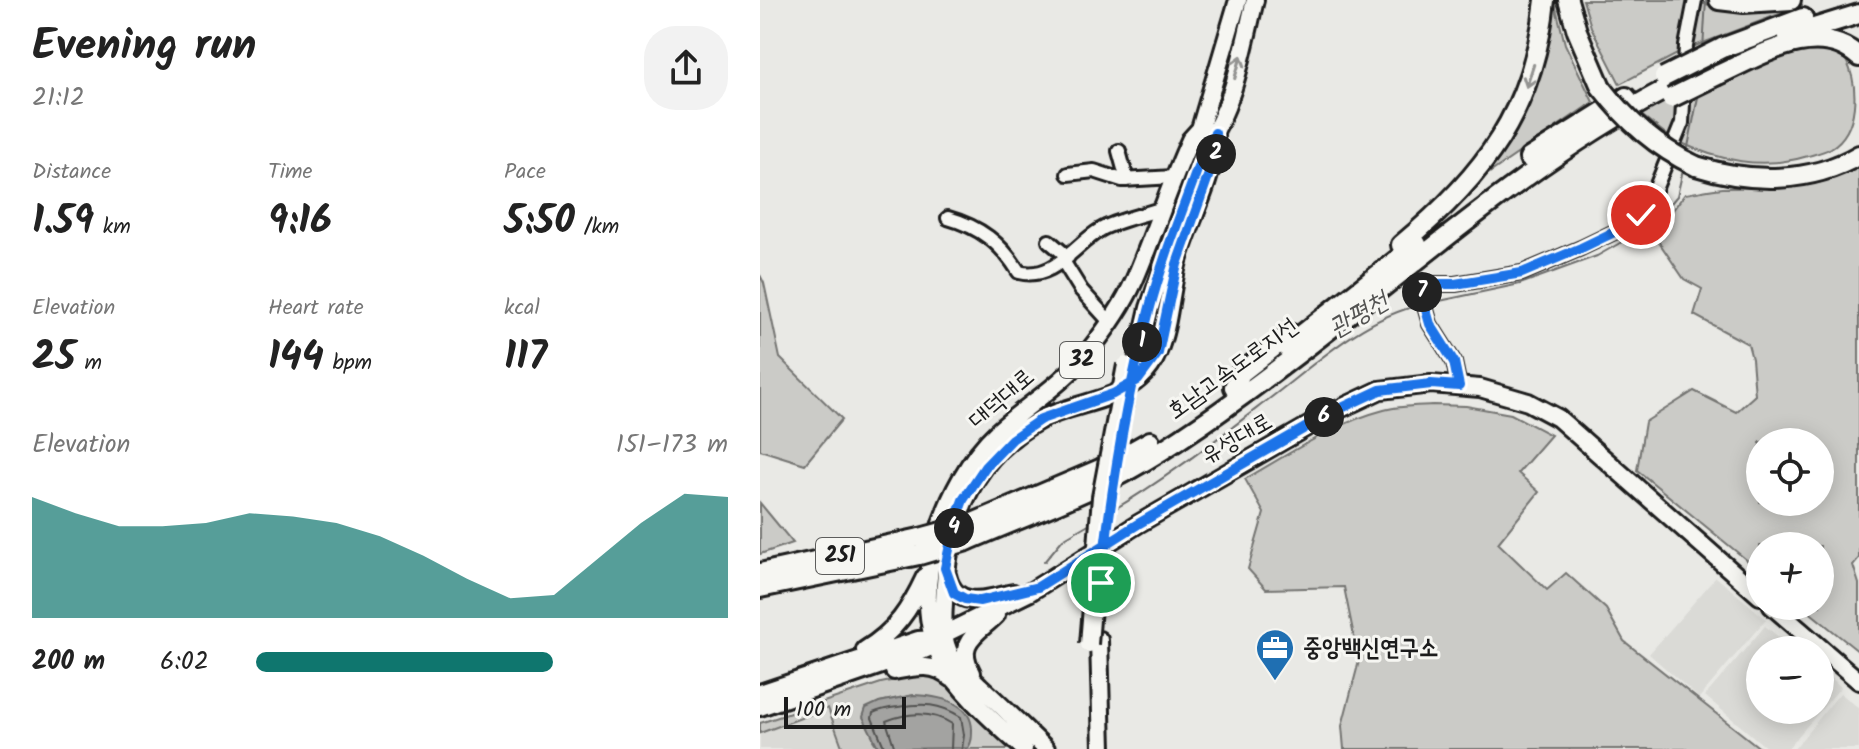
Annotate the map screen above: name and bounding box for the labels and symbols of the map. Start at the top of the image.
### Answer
one-way arrow [1231,55,1246,81]
one-way arrow [1521,64,1536,89]
pin: 2 [1196,134,1236,174]
pin [1607,181,1675,249]
pin: 7 [1402,272,1442,312]
water label: 관평천 [1321,280,1399,349]
street label: 호남고속도로지선 [1159,308,1307,430]
pin: 1 [1122,322,1162,362]
road number: 32 [1060,342,1104,378]
street label: 대덕대로 [960,359,1044,439]
pin: 6 [1304,397,1344,437]
street label: 유성대로 [1194,403,1280,475]
pin: 4 [934,508,974,548]
road number: 251 [816,538,864,574]
pin [1067,549,1135,617]
office icon: 중앙백신연구소 [1254,627,1296,682]
place label: 중앙백신연구소 [1303,629,1438,668]
scale bar [784,693,906,729]

